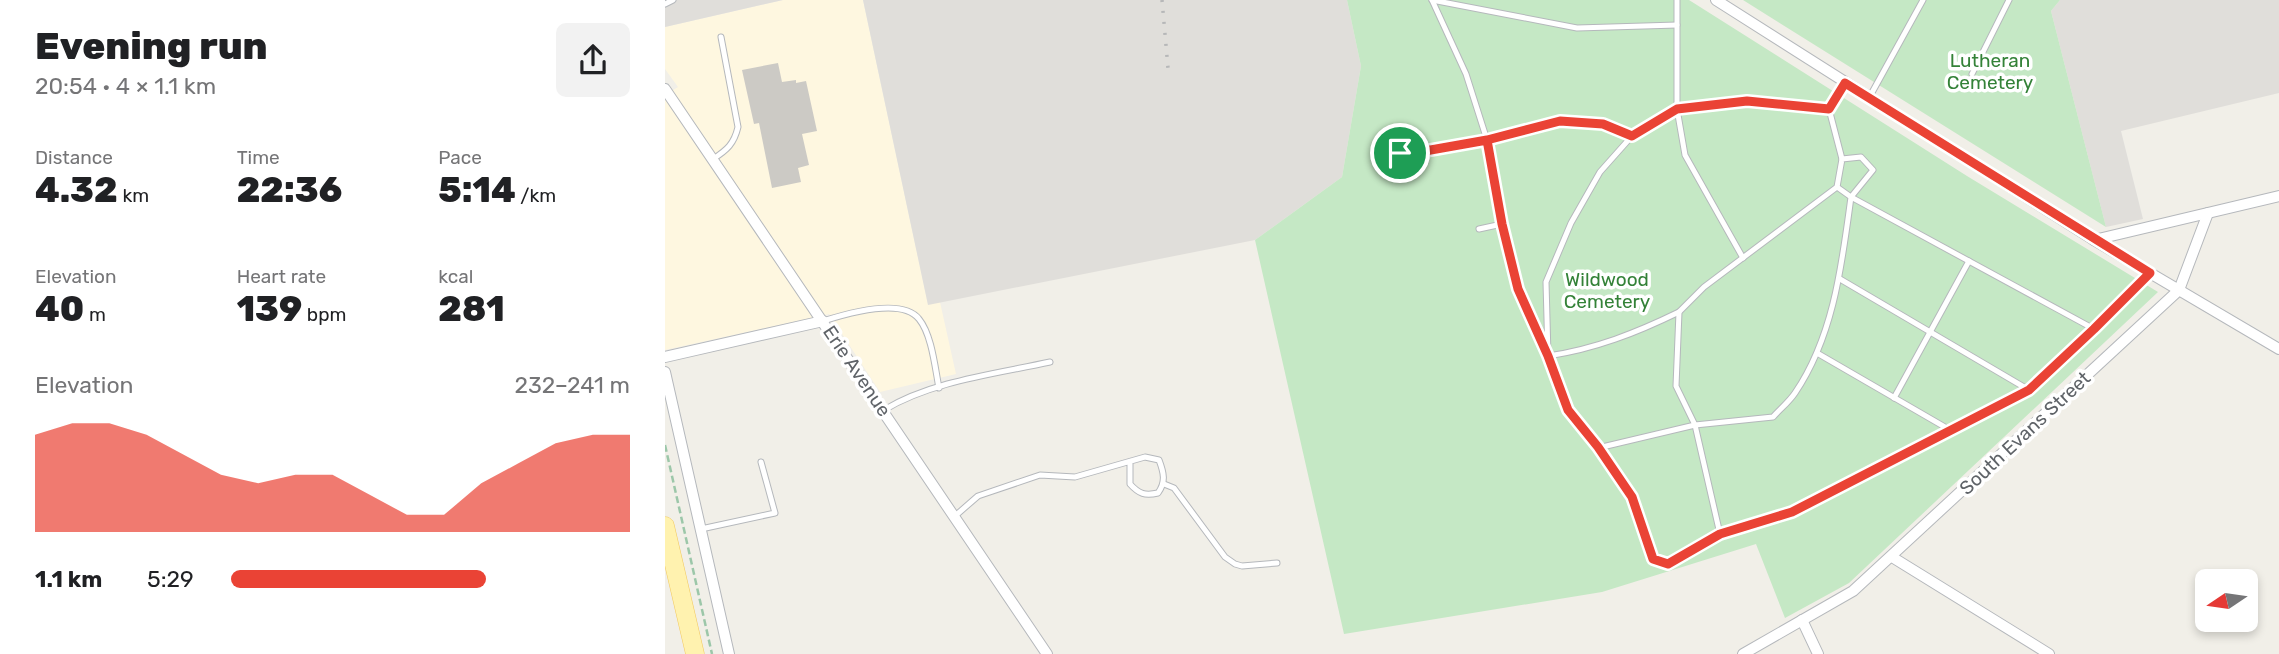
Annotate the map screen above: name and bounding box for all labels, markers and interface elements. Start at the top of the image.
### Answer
text: Evening run [35,23,268,69]
button: share [556,23,630,97]
park label: Lutheran Cemetery [1947,49,2033,94]
text: 20:54 · 4 × 1.1 km [35,72,216,100]
pin [1370,123,1430,183]
icon: arrive [1381,134,1419,172]
text: Distance [35,146,113,169]
text: Time [237,146,280,169]
text: Pace [438,146,482,169]
text: 4.32 [35,169,118,211]
text: 22:36 [237,169,342,211]
text: 5:14 [438,169,516,211]
text: km [118,184,149,207]
text: /km [516,184,556,207]
text: Elevation [35,265,116,288]
text: Heart rate [237,265,326,288]
text: kcal [438,265,473,288]
park label: Wildwood Cemetery [1564,268,1650,313]
text: 40 [35,288,84,330]
text: 139 [237,288,302,330]
text: 281 [438,288,505,330]
text: m [84,303,106,326]
text: bpm [302,303,346,326]
street label: Erie Avenue [818,321,896,421]
street label: South Evans Street [1955,366,2096,500]
text: Elevation [35,371,134,399]
text: 232–241 m [514,371,630,399]
text: 1.1 km [35,565,102,593]
text: 5:29 [147,565,194,593]
north arrow [2195,569,2257,632]
map controls [2195,569,2258,632]

